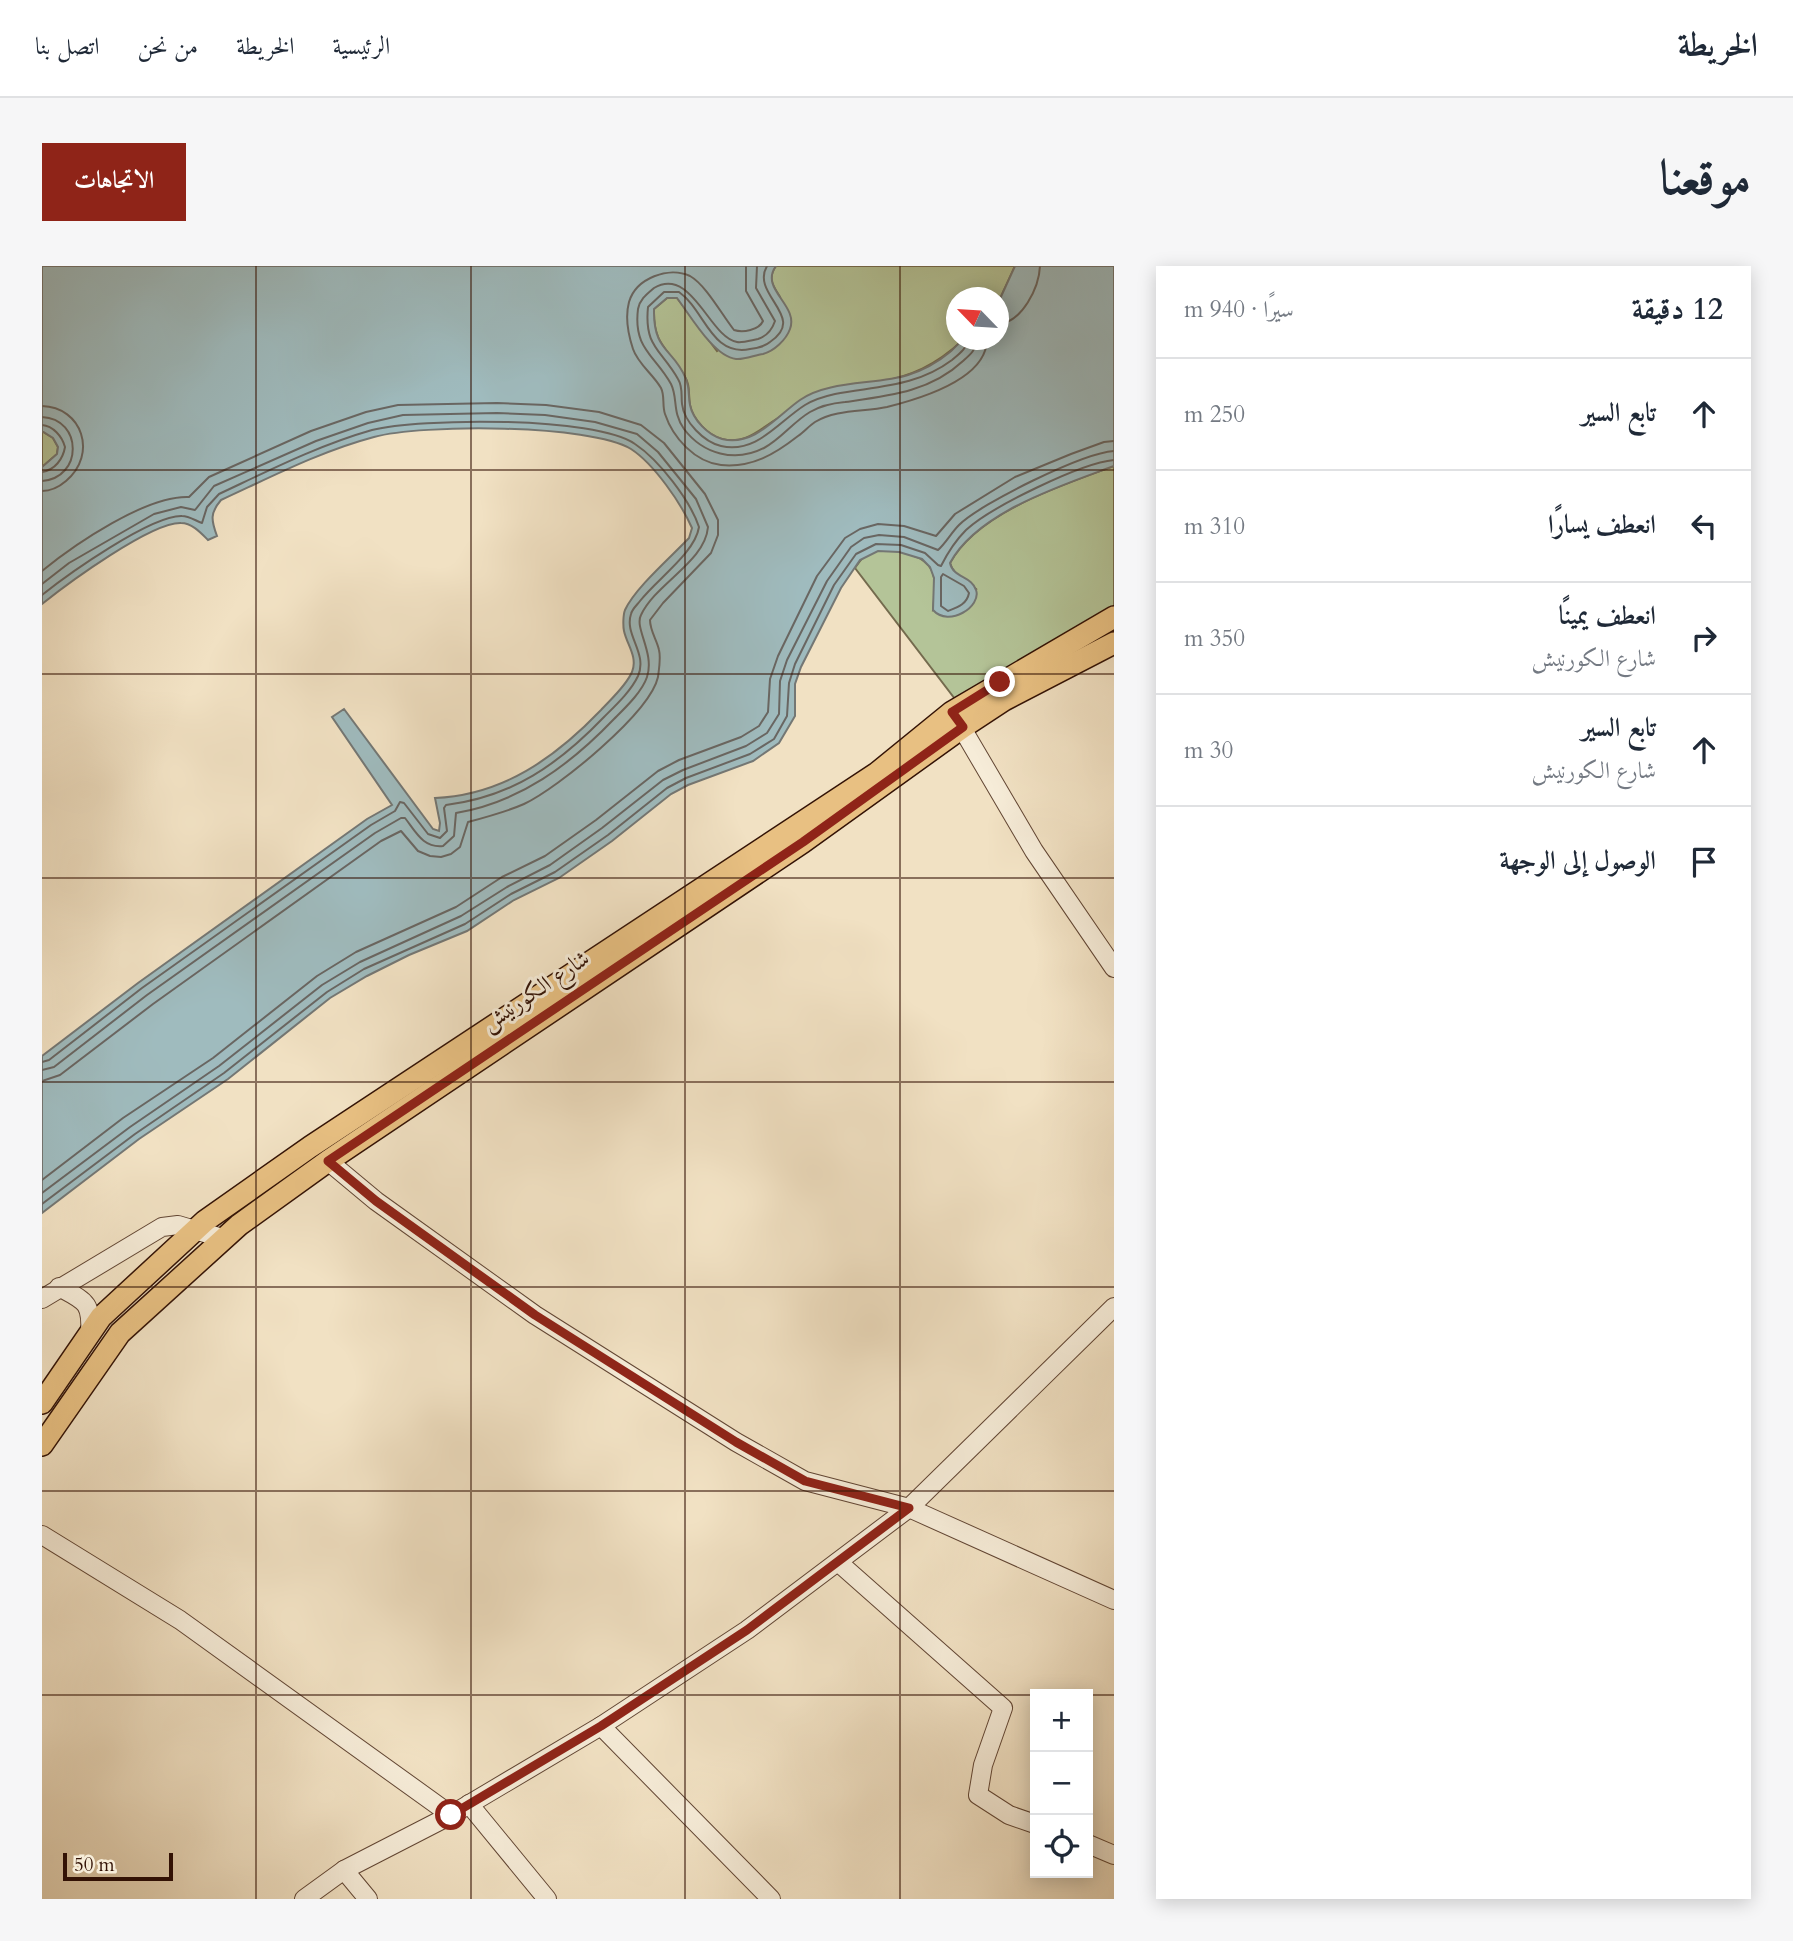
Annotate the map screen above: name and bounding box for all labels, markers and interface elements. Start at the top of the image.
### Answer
text: الخريطة [1678,23,1758,68]
text: اتصل بنا [35,30,99,63]
text: من نحن [137,30,198,63]
text: الخريطة [236,30,295,63]
text: الرئيسية [333,30,390,63]
button: الاتجاهات [42,143,186,221]
text: موقعنا [1659,145,1751,212]
north arrow [946,287,1009,350]
text: 12 دقيقة [1632,289,1723,330]
text: سيرًا · 940 m [1184,294,1294,325]
text: تابع السير [1581,395,1656,430]
icon: ahead [1685,395,1723,433]
text: 250 m [1184,399,1245,430]
text: انعطف يسارًا [1548,507,1656,542]
icon: left [1685,507,1723,545]
text: 310 m [1184,511,1245,542]
text: انعطف يمينًا [1558,598,1656,633]
icon: right [1685,619,1723,657]
text: 350 m [1184,623,1245,654]
text: شارع الكورنيش [1532,643,1656,674]
route end [984,666,1015,697]
text: تابع السير [1581,710,1656,745]
icon: ahead [1685,731,1723,769]
text: 30 m [1184,735,1233,766]
text: شارع الكورنيش [1532,755,1656,786]
text: الوصول إلى الوجهة [1500,843,1656,878]
icon: arrive [1685,843,1723,881]
street label: شارع الكورنيش [475,943,598,1041]
map controls [1030,1689,1093,1878]
button: + [1030,1689,1093,1752]
button: − [1030,1752,1093,1815]
route start [435,1799,466,1830]
button: locate [1030,1815,1093,1878]
scale bar [63,1850,173,1882]
text: 50 m [74,1852,115,1878]

